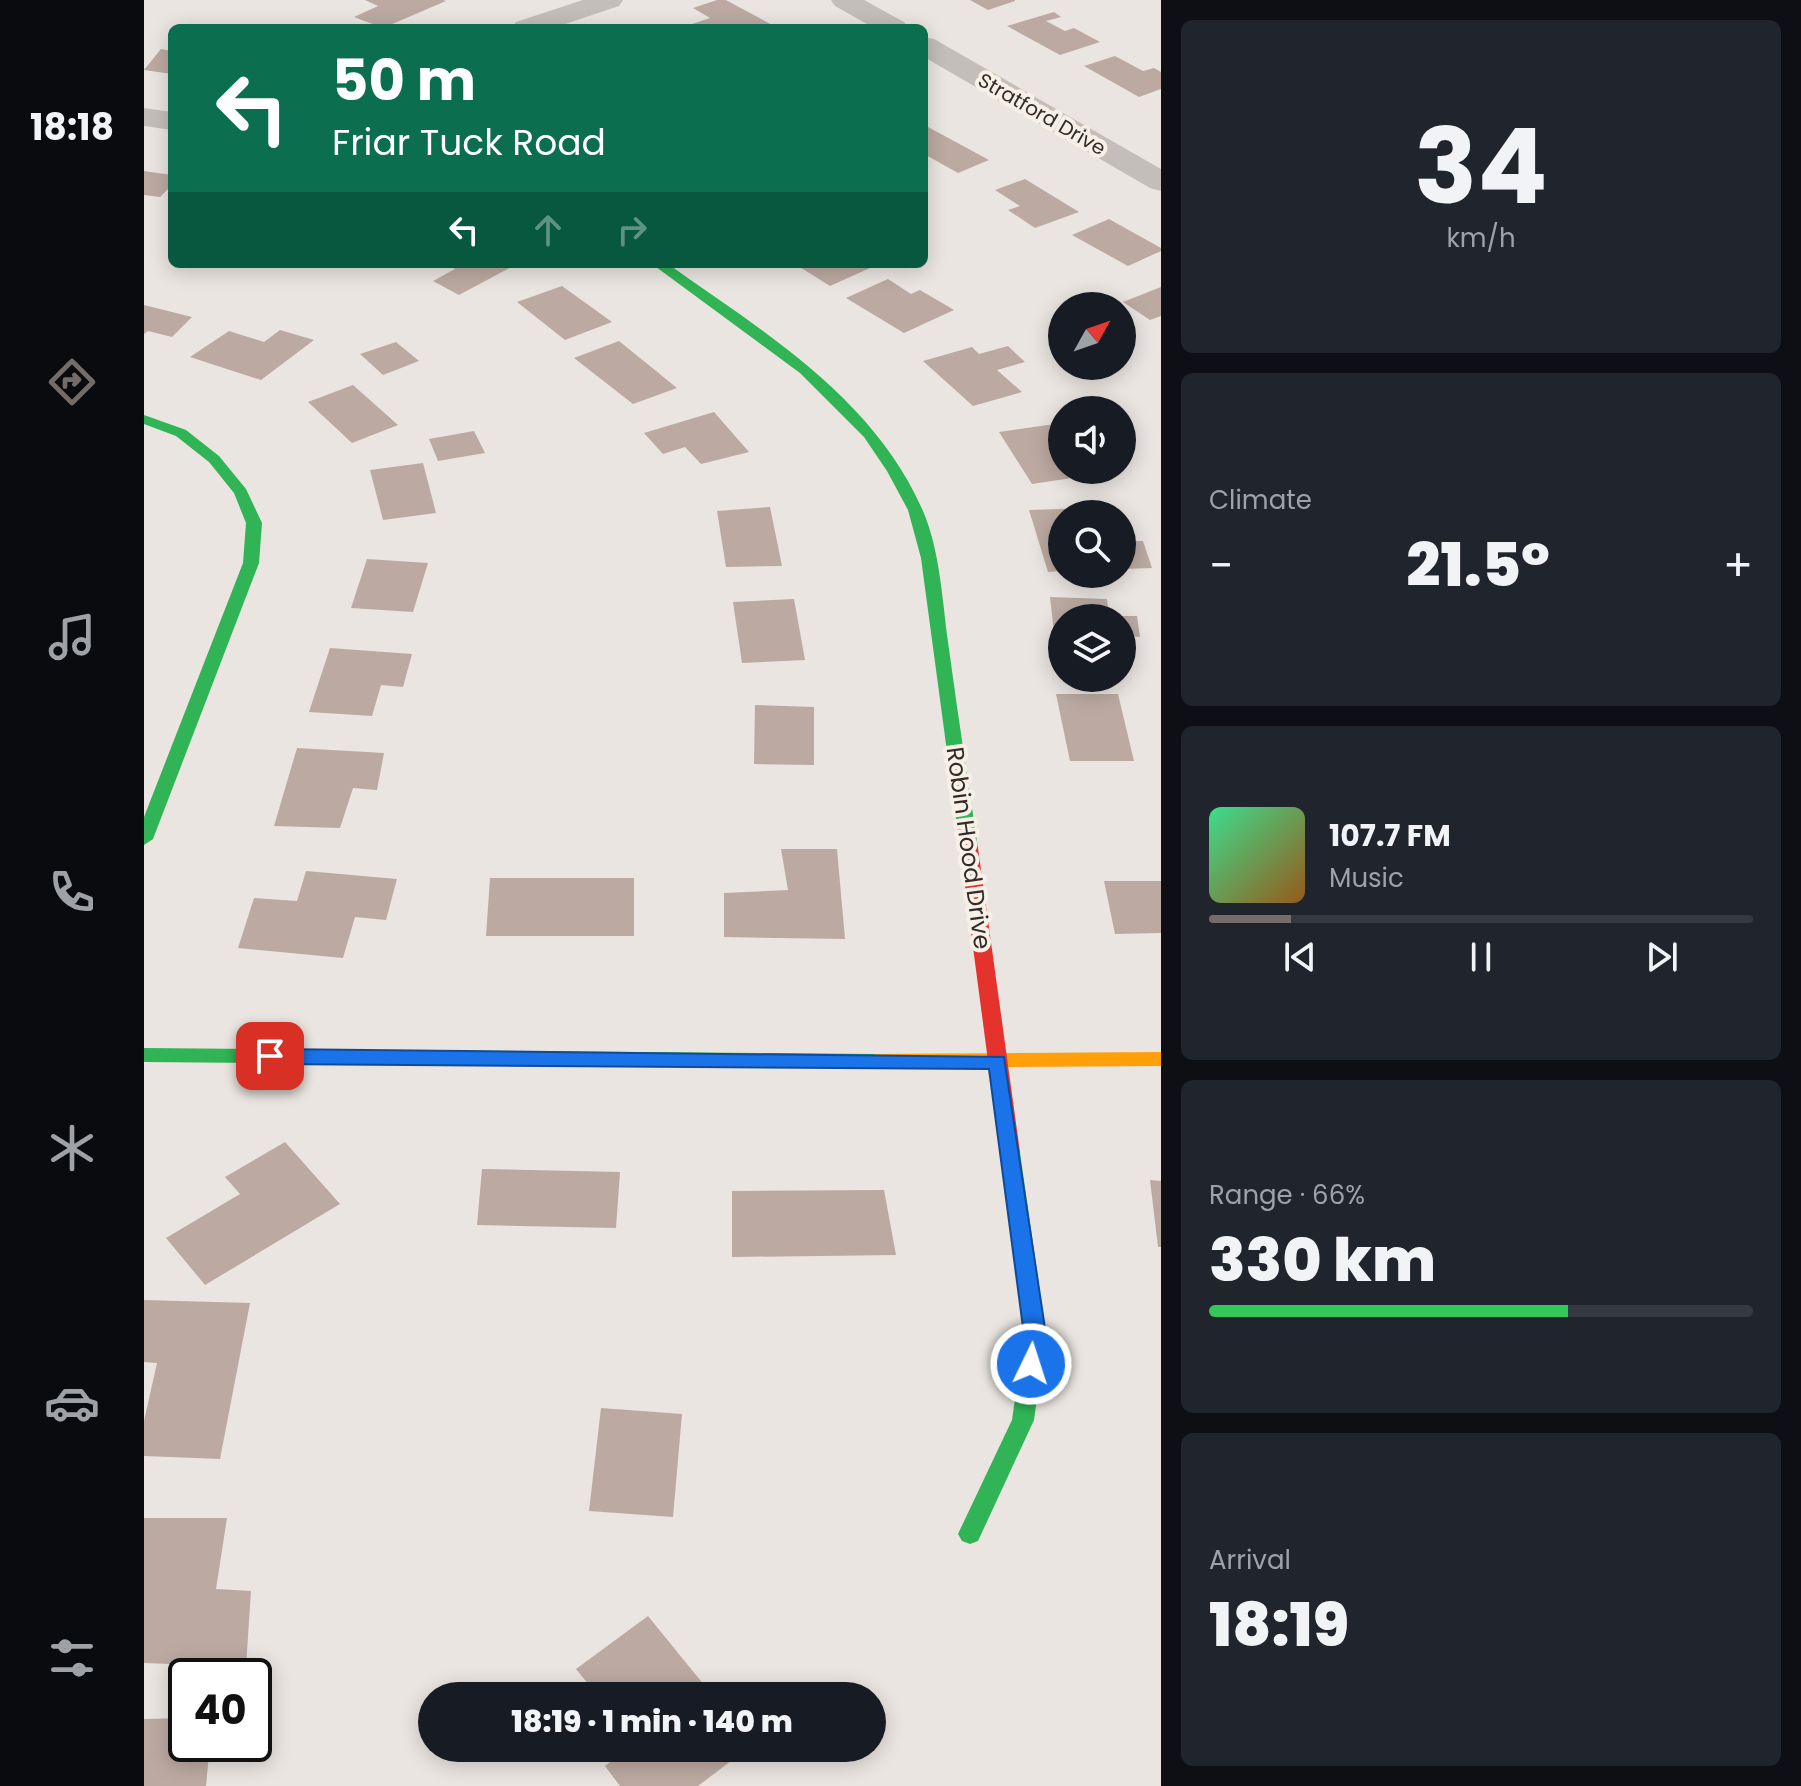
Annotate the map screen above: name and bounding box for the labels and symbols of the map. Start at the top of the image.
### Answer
street label: Stratford Drive [973,66,1111,162]
north arrow [1048,292,1136,380]
street label: Robin Hood Drive [938,745,1000,951]
pin [236,1022,304,1090]
position arrow [989,1322,1073,1406]
speed limit sign: 40 [168,1658,272,1762]

